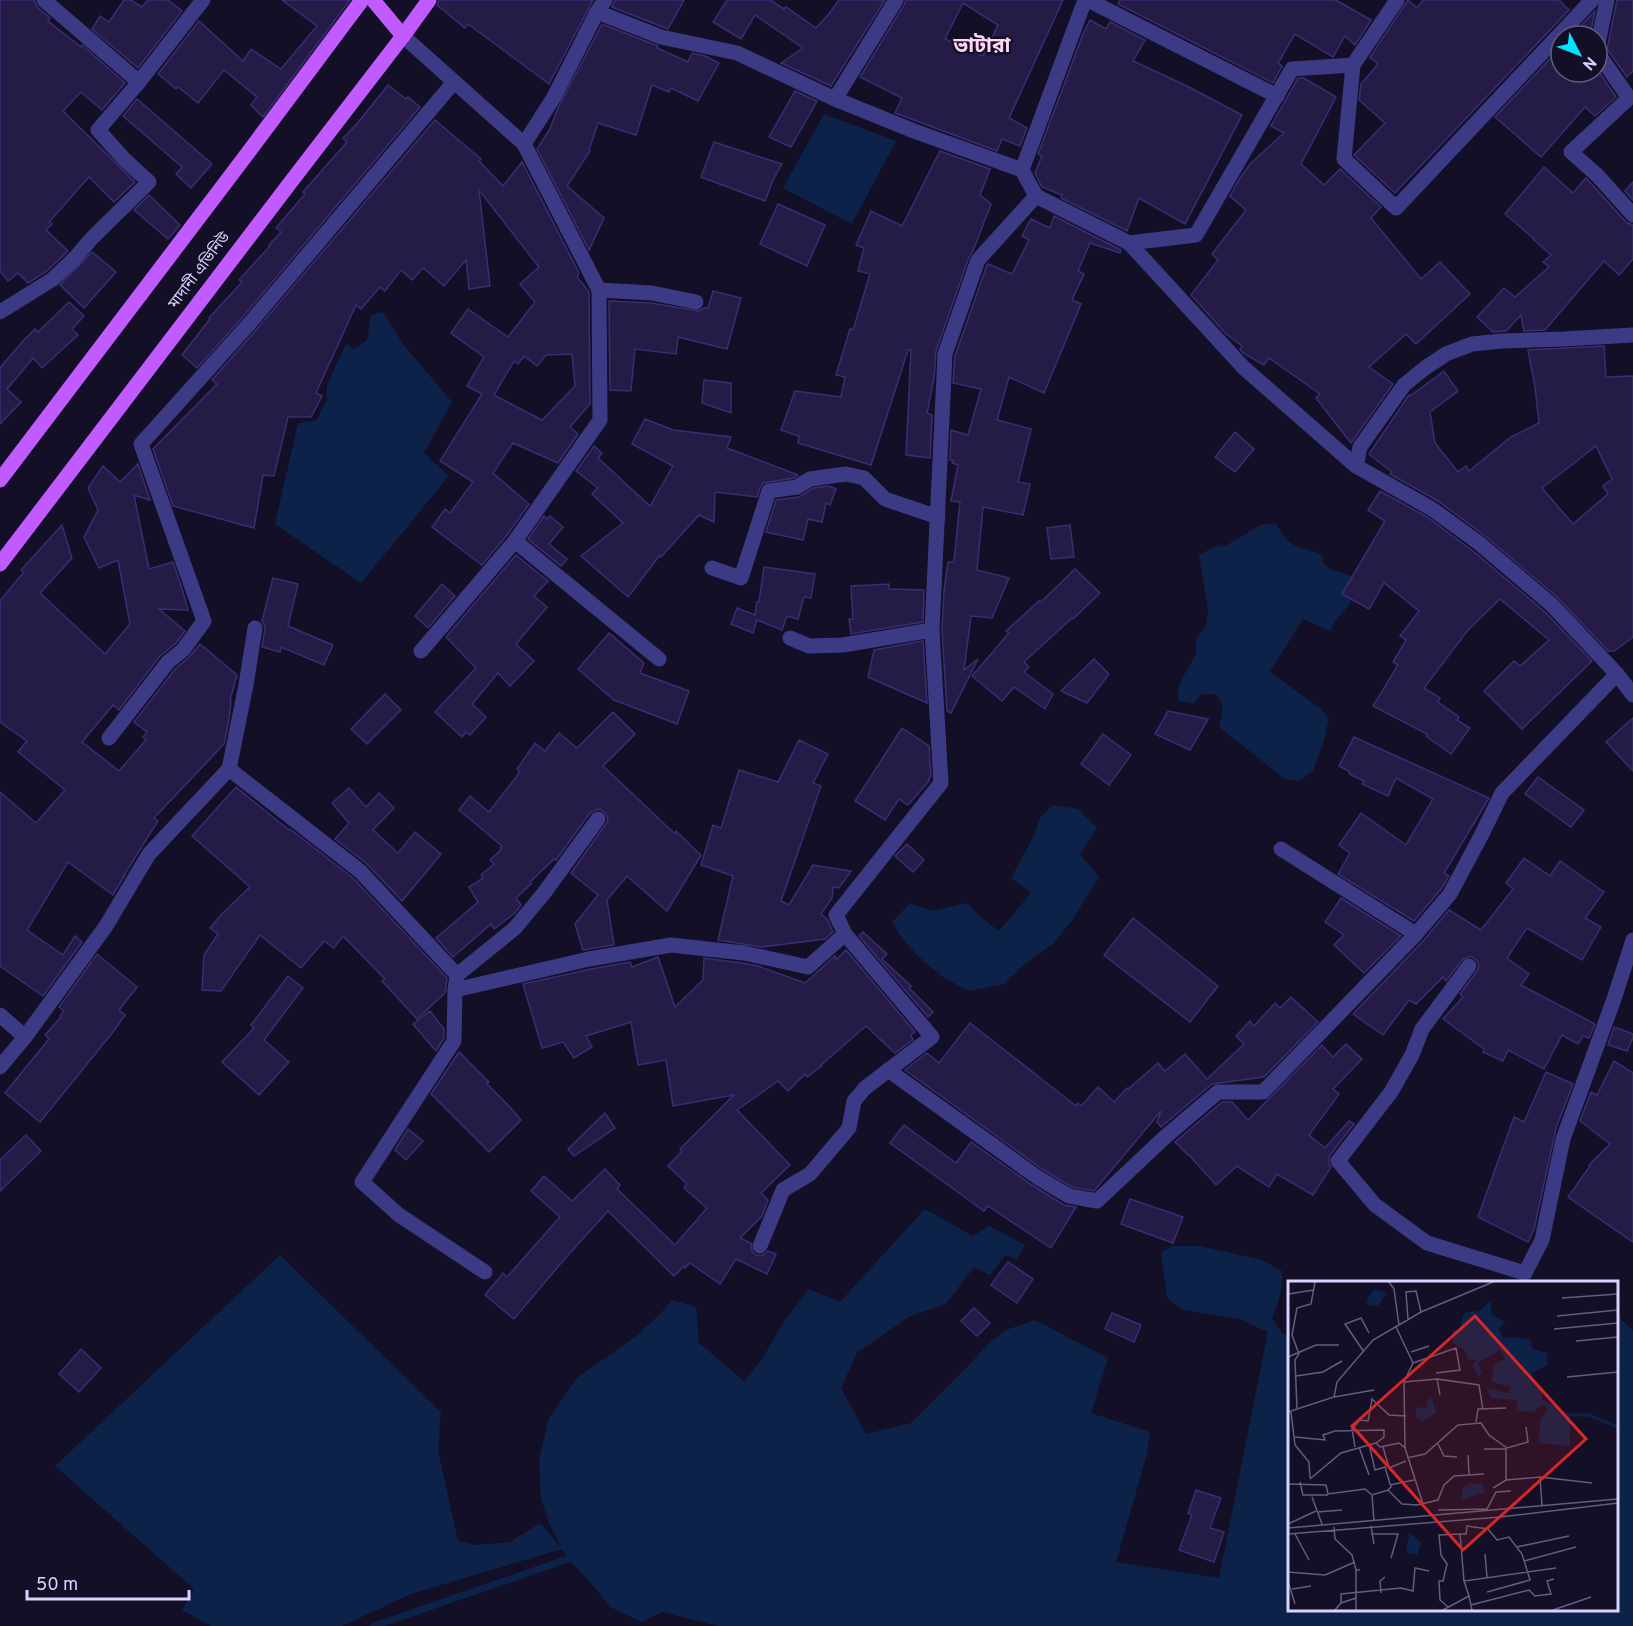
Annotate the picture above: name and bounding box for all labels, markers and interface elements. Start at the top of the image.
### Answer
north arrow [1549,24,1609,84]
district label: ভাটারা [952,33,1012,60]
text: N [1577,52,1600,74]
street label: মাদানী এভিনিউ [164,229,235,314]
inset map [1288,1281,1618,1611]
scale bar [27,1563,189,1601]
text: 50 m [36,1574,78,1597]

